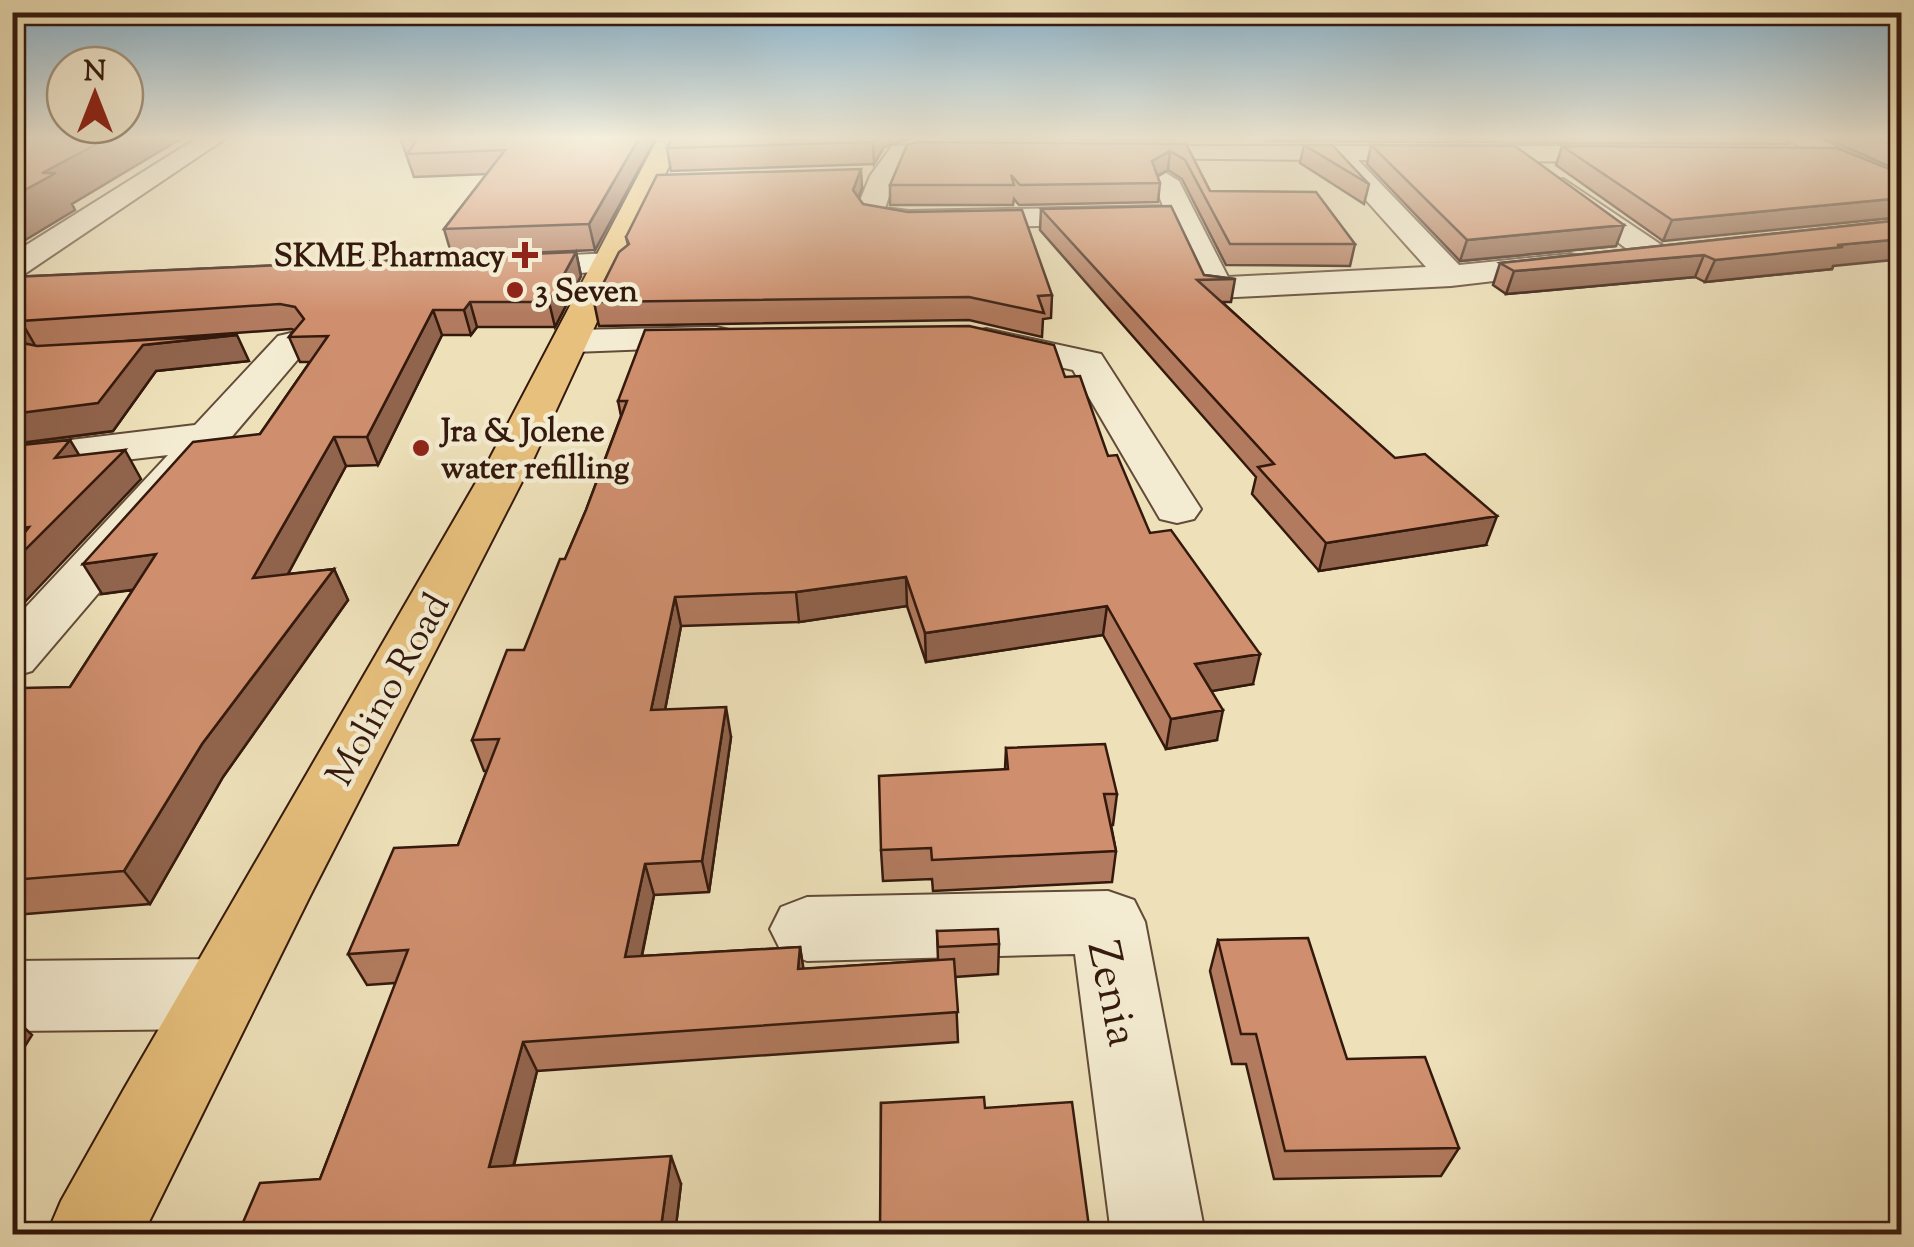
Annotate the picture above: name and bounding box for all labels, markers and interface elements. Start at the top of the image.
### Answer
north arrow [45,45,145,145]
text: N [84,53,106,93]
place label: SKME Pharmacy [274,235,505,281]
marker: SKME Pharmacy [514,244,536,266]
place label: 3 Seven [535,270,638,316]
marker: 3 Seven [504,279,526,301]
place label: Jra & Jolene water refilling [439,410,630,493]
marker: Jra & Jolene water refilling [410,437,432,459]
street label: Molino Road [315,585,466,797]
street label: Zenia [1067,935,1152,1053]

